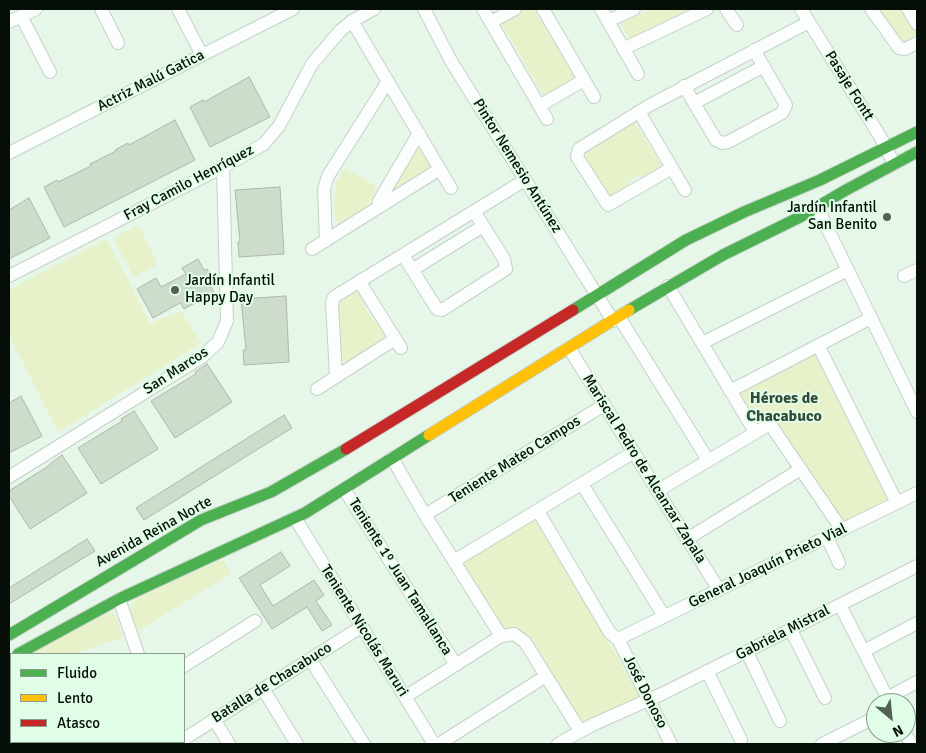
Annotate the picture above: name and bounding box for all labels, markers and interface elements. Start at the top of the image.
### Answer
street label: Actriz Malú Gatica [94,46,208,116]
street label: Pasaje Fontt [820,48,878,124]
street label: Pintor Nemesio Antúnez [468,96,566,236]
street label: Fray Camilo Henríquez [121,141,257,225]
place label: Jardín Infantil San Benito [787,199,877,234]
marker: Jardín Infantil San Benito [881,211,893,223]
place label: Jardín Infantil Happy Day [185,272,275,307]
marker: Jardín Infantil Happy Day [169,284,181,296]
street label: San Marcos [140,343,212,399]
street label: Mariscal Pedro de Alcanzar Zapala [578,371,710,567]
district label: Héroes de Chacabuco [746,389,822,427]
street label: Teniente Mateo Campos [446,412,584,508]
street label: Avenida Reina Norte [93,493,215,571]
street label: Teniente 1º Juan Tamallanca [344,495,456,659]
street label: General Joaquín Prieto Vial [686,520,850,612]
street label: Teniente Nicolás Maruri [316,562,412,700]
street label: Gabriela Mistral [733,602,833,664]
street label: Batalla de Chacabuco [209,639,335,727]
street label: José Donoso [619,652,671,732]
legend [10,653,185,743]
text: Fluido [57,664,97,682]
text: Lento [57,689,93,707]
north arrow [866,693,916,743]
text: Atasco [57,714,100,732]
text: N [890,721,906,741]

